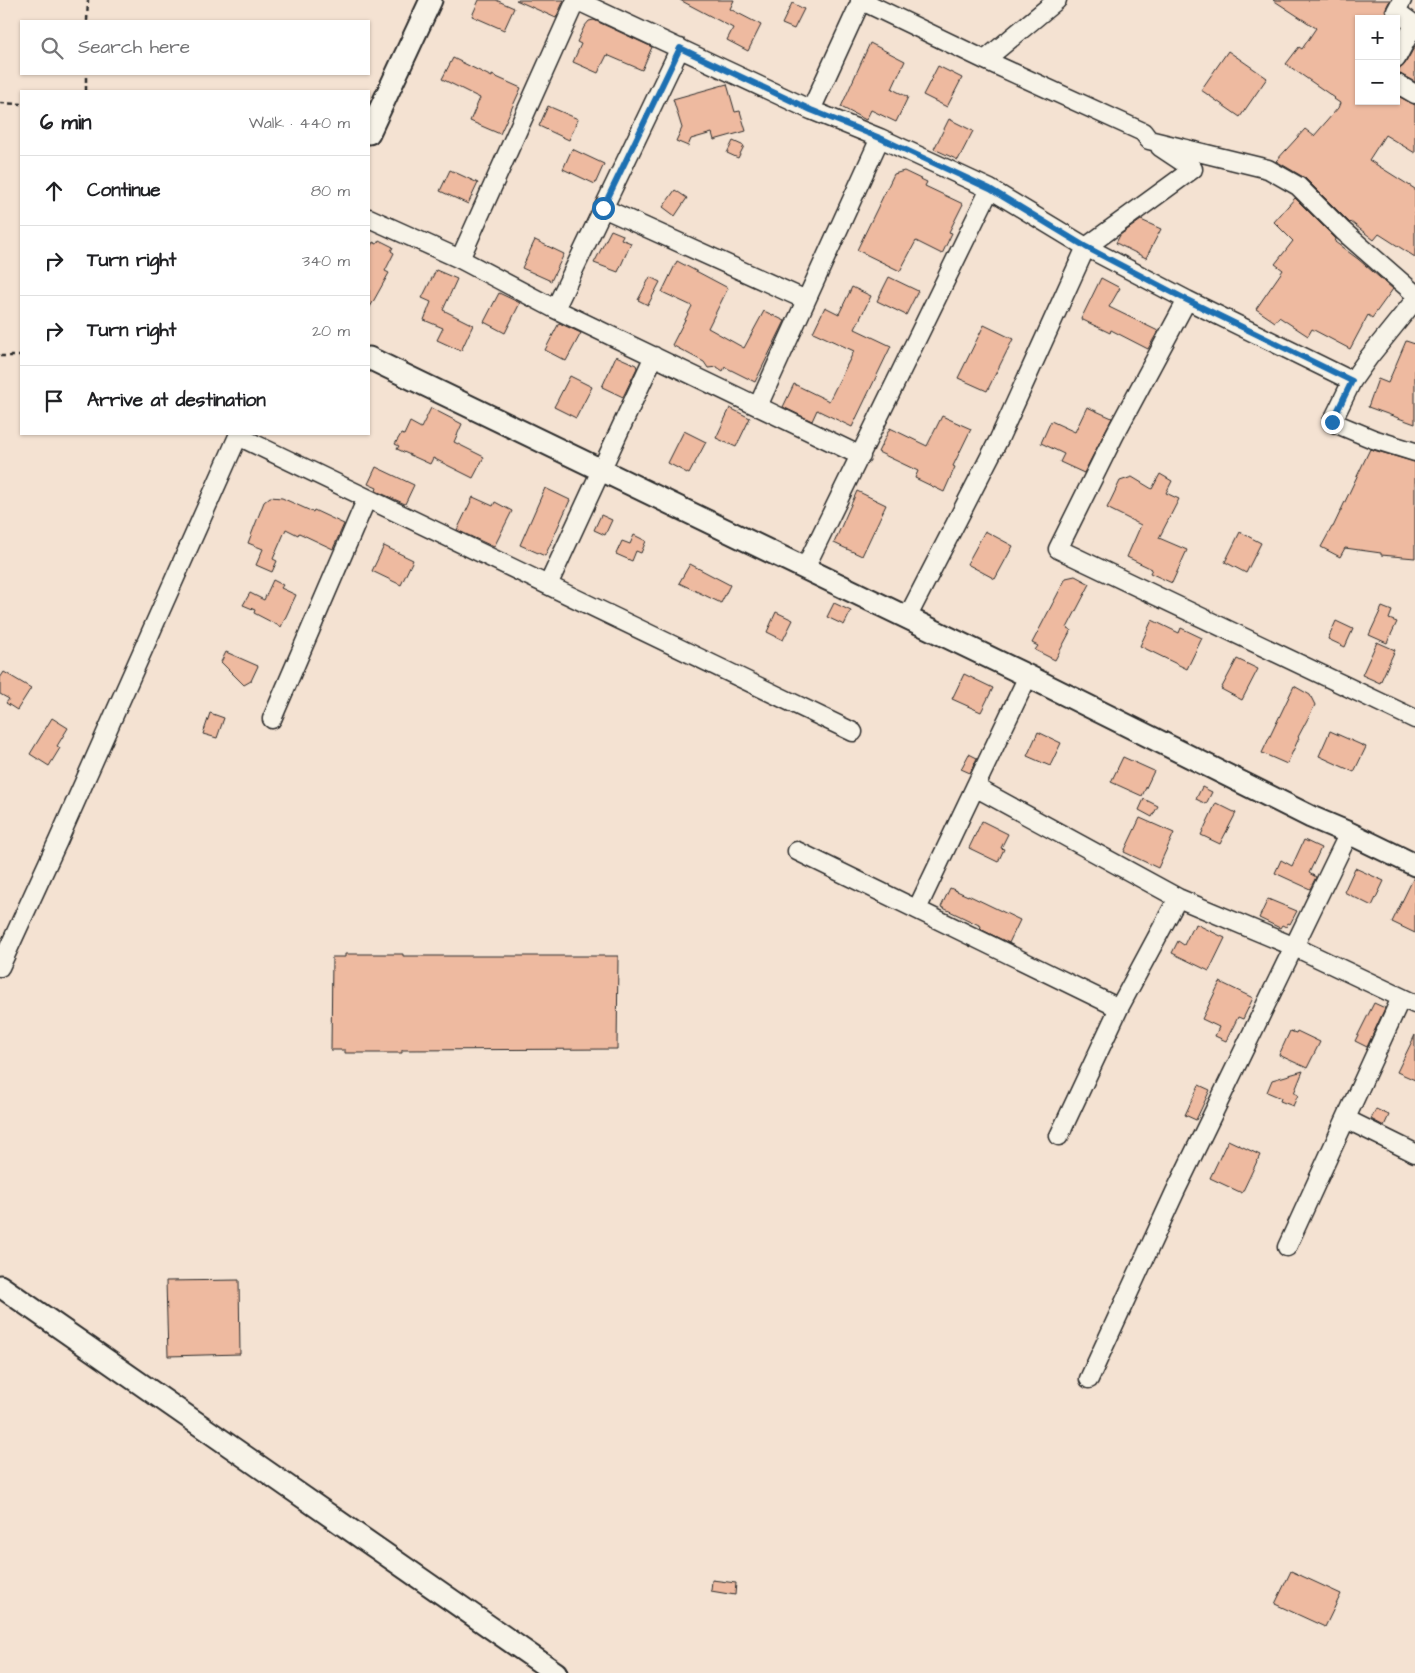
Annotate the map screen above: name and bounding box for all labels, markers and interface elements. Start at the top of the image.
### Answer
map controls [1355,15,1400,105]
button: + [1355,15,1400,60]
search box [20,20,370,75]
icon: search [38,34,66,62]
text: Search here [78,34,190,61]
button: − [1355,60,1400,105]
text: 6 min [40,108,92,137]
text: Walk · 440 m [249,112,350,134]
icon: ahead [40,177,68,205]
text: Continue [87,177,161,204]
text: 80 m [311,180,350,202]
route start [592,197,615,220]
icon: right [40,247,68,275]
text: Turn right [87,247,176,274]
text: 340 m [302,250,350,272]
icon: right [40,317,68,345]
text: Turn right [87,317,176,344]
text: 20 m [312,320,350,342]
icon: arrive [40,387,68,415]
text: Arrive at destination [87,387,266,414]
route end [1321,411,1344,434]

